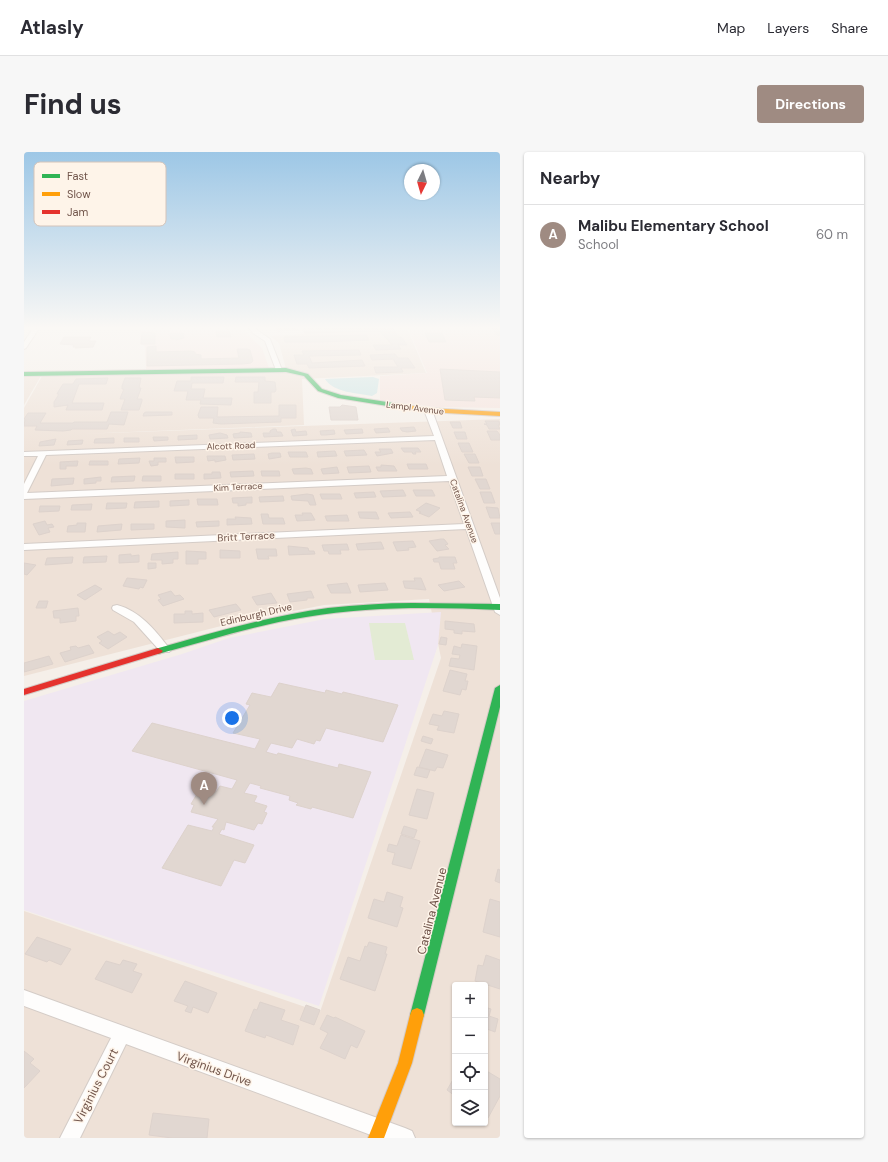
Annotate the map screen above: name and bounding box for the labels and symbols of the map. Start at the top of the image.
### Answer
legend [34,162,166,226]
north arrow [404,164,440,200]
text: Fast [67,169,88,183]
text: Slow [67,187,91,201]
text: Jam [67,205,88,219]
street label: Lampl Avenue [385,398,445,418]
street label: Alcott Road [206,439,256,453]
street label: Catalina Avenue [447,478,481,544]
street label: Kim Terrace [213,480,263,494]
street label: Britt Terrace [217,528,275,544]
street label: Edinburgh Drive [219,600,294,629]
your location [222,708,242,728]
pin: A [191,772,217,805]
street label: Catalina Avenue [413,866,451,956]
street label: Virginius Court [70,1045,122,1126]
street label: Virginius Drive [174,1048,254,1090]

